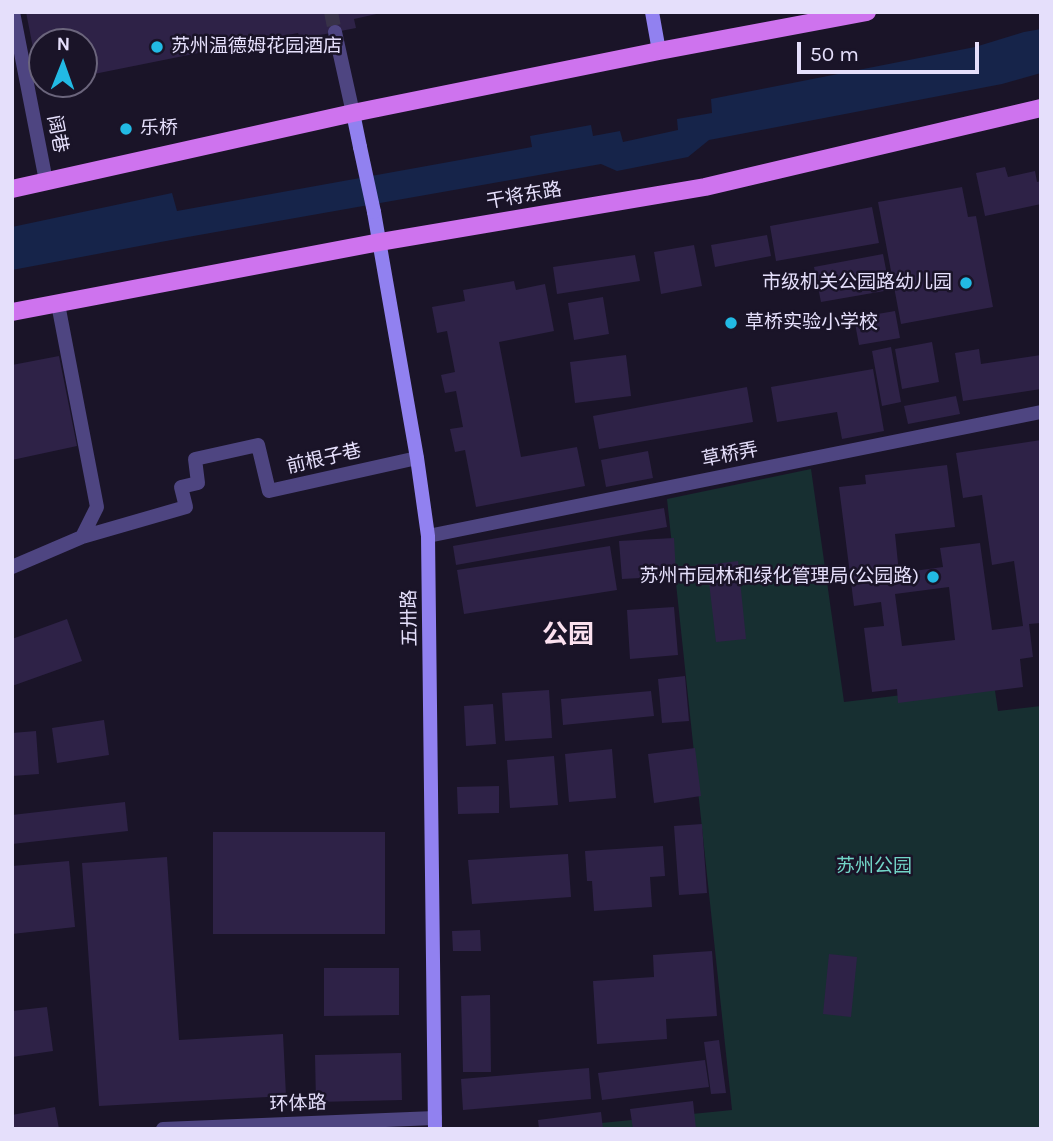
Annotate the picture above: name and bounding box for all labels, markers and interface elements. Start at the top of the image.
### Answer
north arrow [28,28,98,98]
scale bar [801,28,983,72]
text: N [56,33,70,55]
place label: 苏州温德姆花园酒店 [171,36,342,58]
marker: 苏州温德姆花园酒店 [149,39,165,55]
text: 50 m [810,42,859,66]
street label: 阔巷 [42,113,72,155]
place label: 乐桥 [140,118,178,140]
marker: 乐桥 [118,121,134,137]
street label: 干将东路 [485,178,563,214]
place label: 市级机关公园路幼儿园 [762,272,952,294]
marker: 市级机关公园路幼儿园 [958,275,974,291]
place label: 草桥实验小学校 [745,312,878,334]
marker: 草桥实验小学校 [723,315,739,331]
street label: 草桥弄 [700,438,760,472]
street label: 前根子巷 [284,439,364,479]
place label: 苏州市园林和绿化管理局(公园路) [639,566,919,588]
marker: 苏州市园林和绿化管理局(公园路) [925,569,941,585]
street label: 五卅路 [398,589,422,647]
district label: 公园 [542,620,594,652]
park label: 苏州公园 [836,856,912,878]
street label: 环体路 [269,1092,327,1116]

